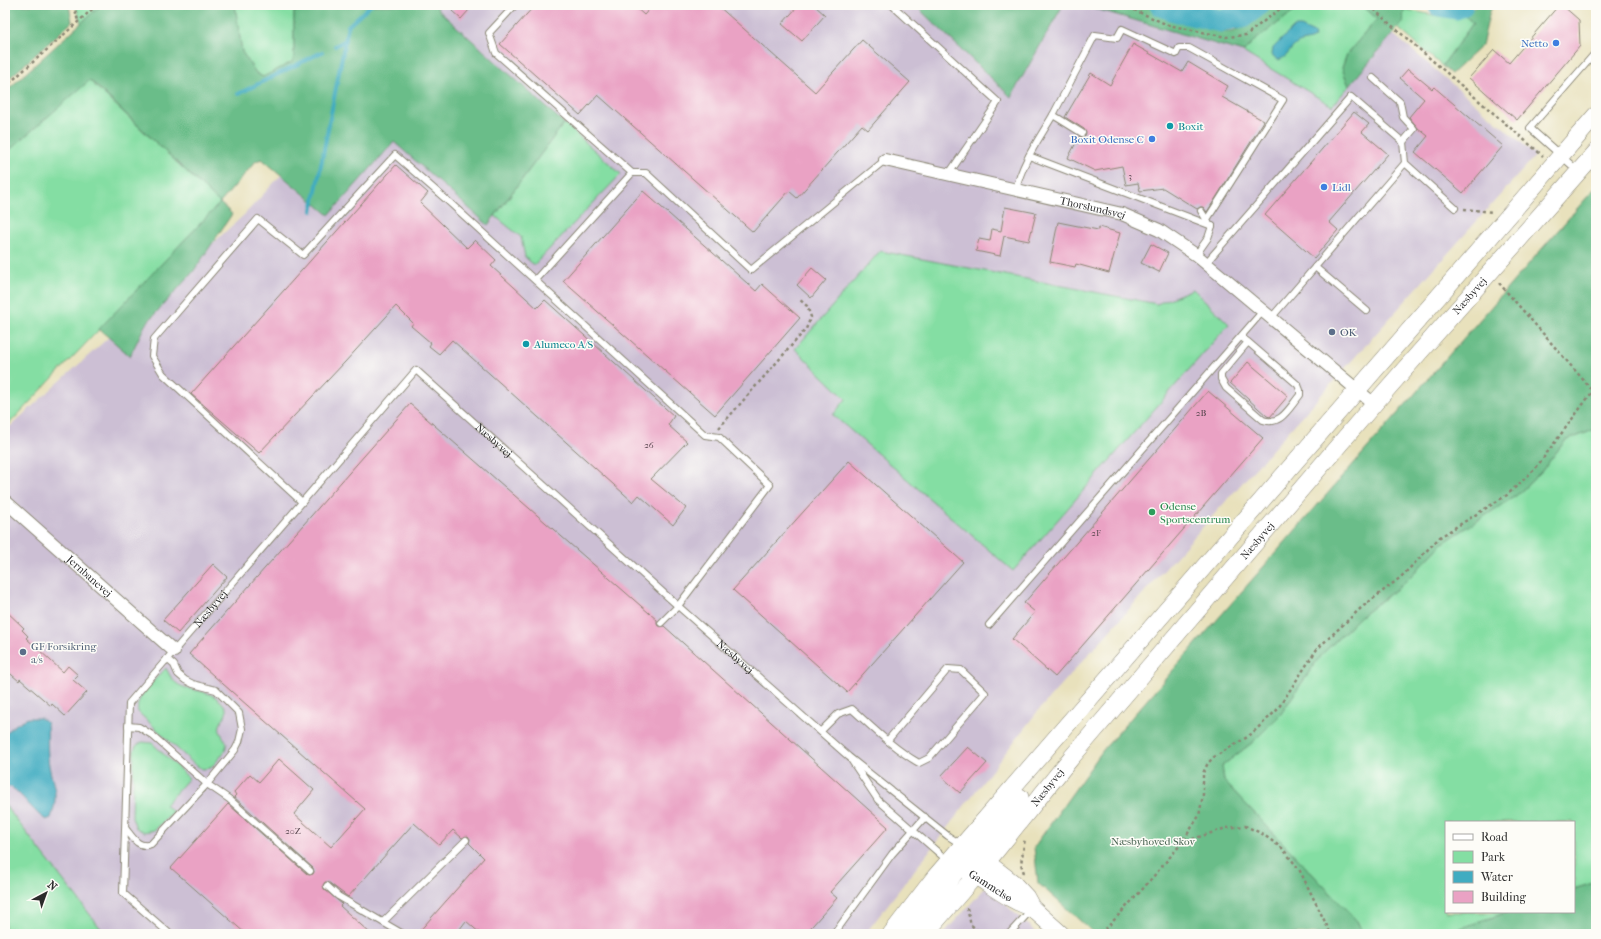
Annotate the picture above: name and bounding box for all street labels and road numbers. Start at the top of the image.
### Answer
street label: Thorslundsvej [1058,194,1128,221]
street label: Næsbyvej [1450,274,1489,317]
street label: Næsbyvej [473,420,515,460]
street label: Næsbyvej [1238,519,1277,562]
street label: Jernbanevej [63,552,115,600]
street label: Næsbyvej [191,587,230,630]
street label: Næsbyvej [714,637,756,676]
street label: Næsbyvej [1028,766,1067,809]
street label: Gammelsø [966,867,1015,905]

